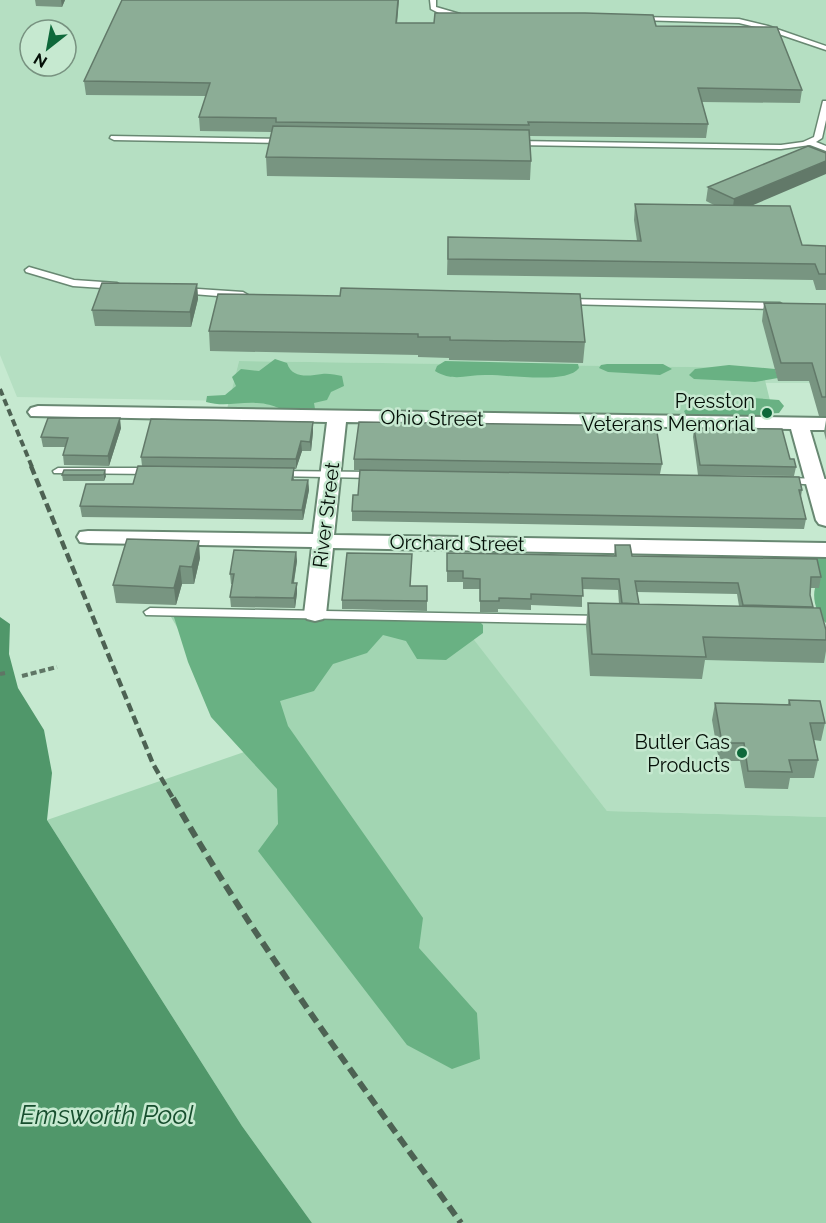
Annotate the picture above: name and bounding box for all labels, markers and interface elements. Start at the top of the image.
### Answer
north arrow [18,18,78,78]
text: N [30,49,51,72]
place label: Presston Veterans Memorial [581,389,756,436]
street label: Ohio Street [380,405,484,431]
marker: Presston Veterans Memorial [760,406,774,420]
street label: River Street [308,460,344,569]
street label: Orchard Street [389,530,525,556]
place label: Butler Gas Products [634,730,730,777]
marker: Butler Gas Products [735,746,749,760]
water label: Emsworth Pool [20,1100,194,1130]

